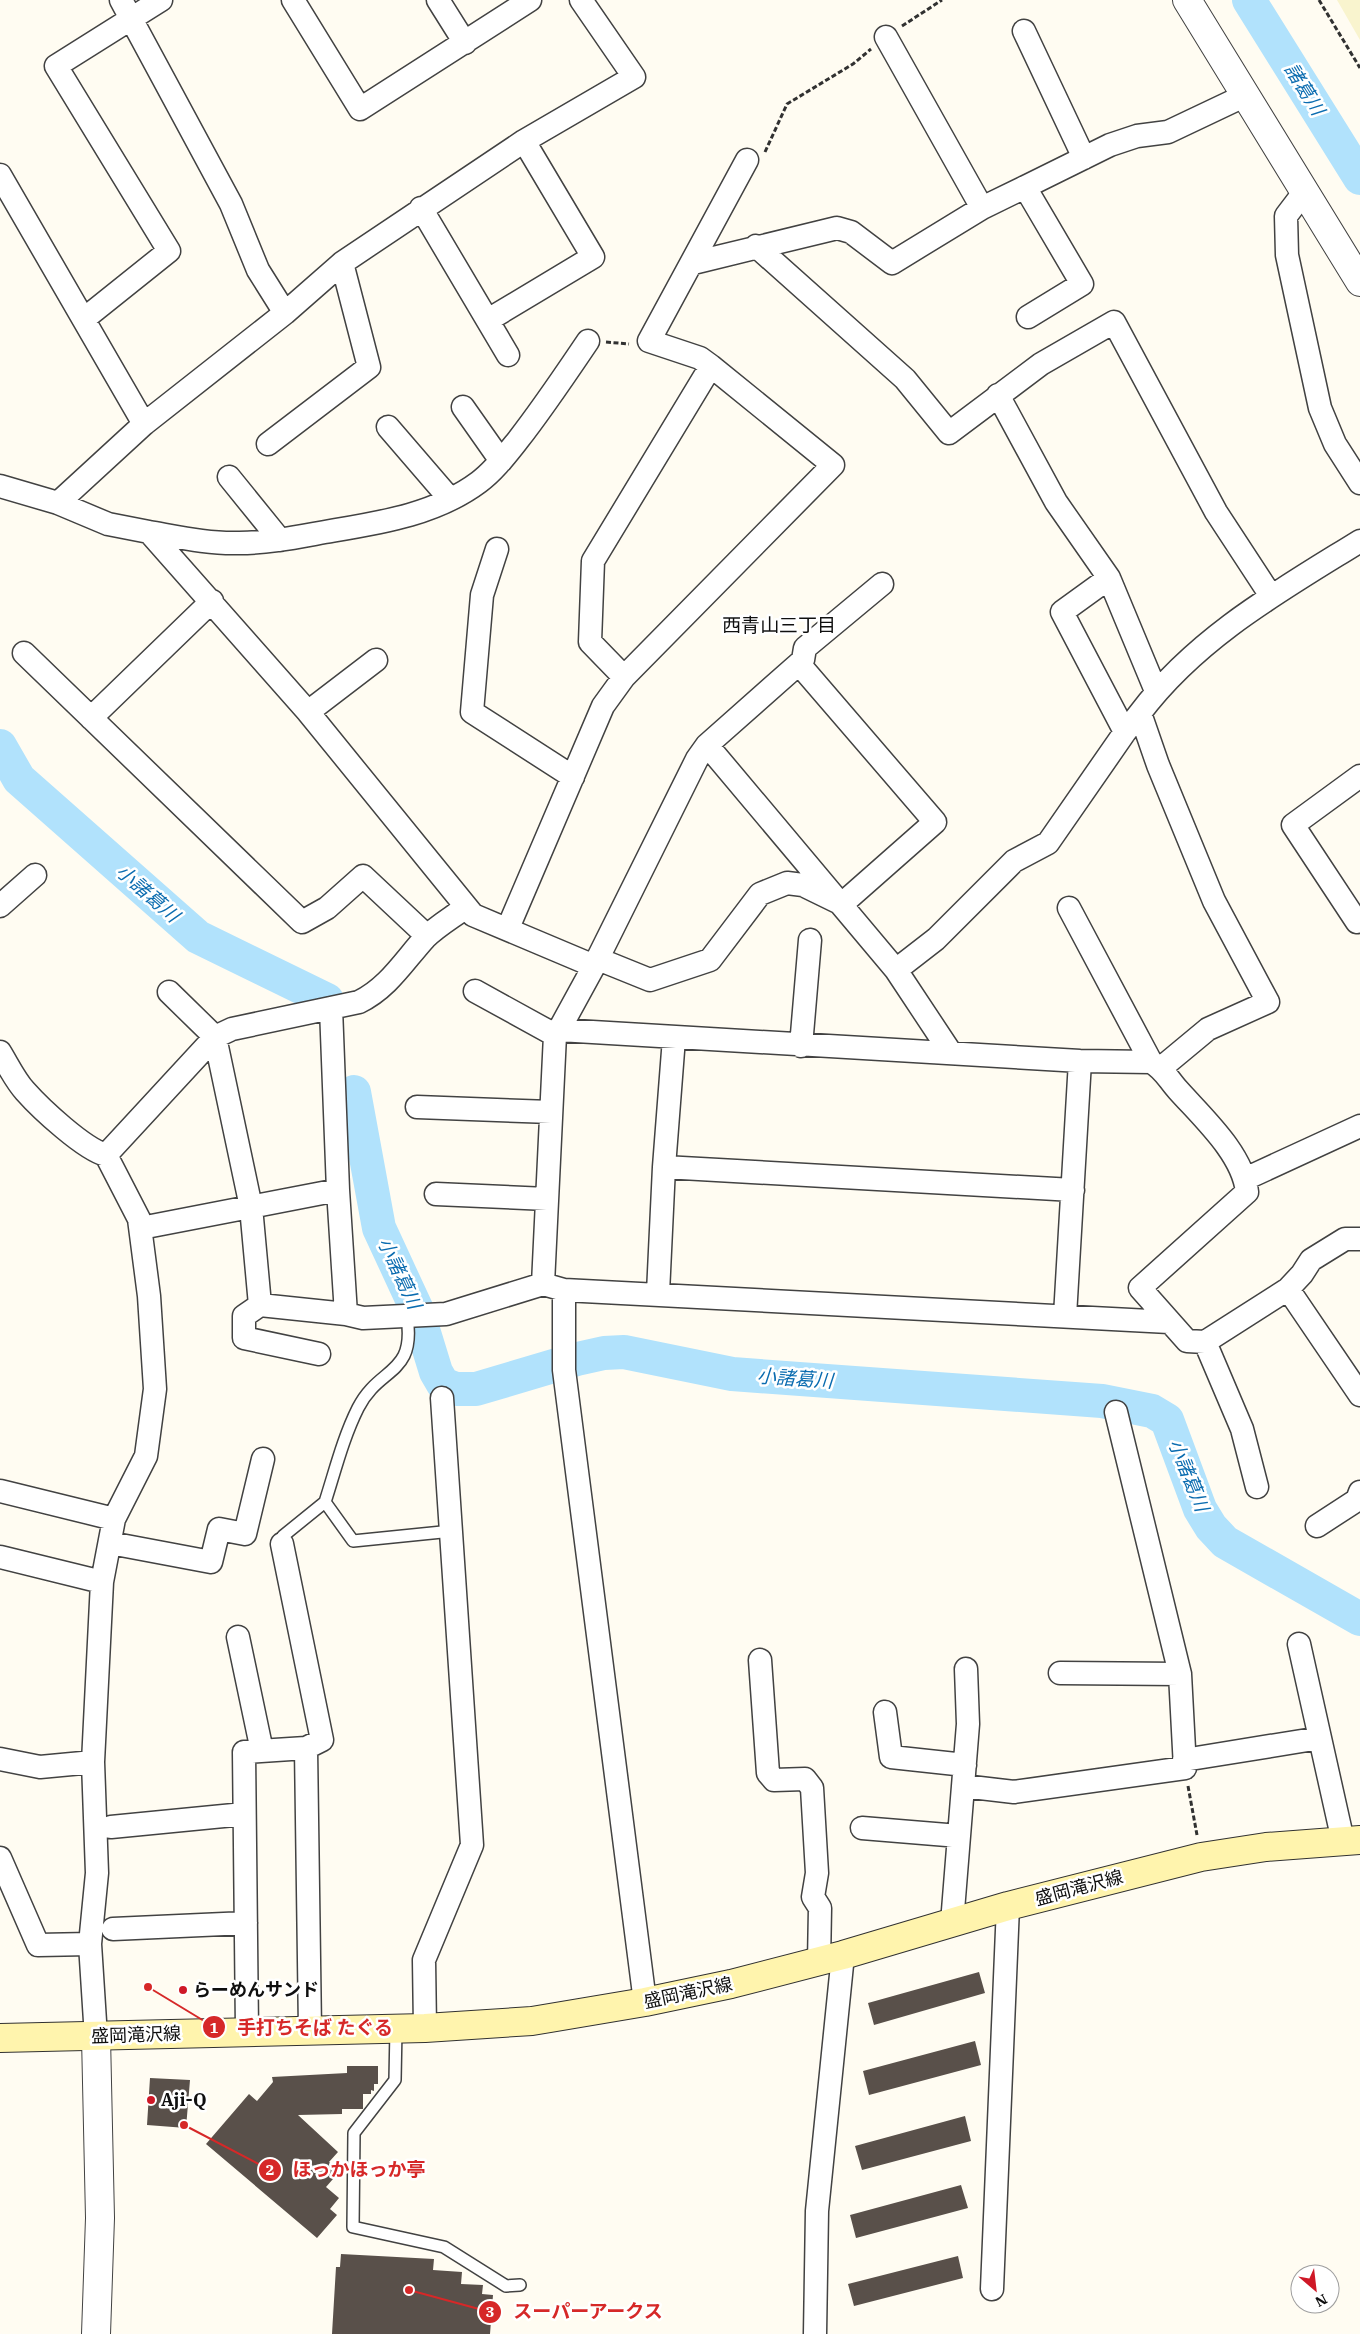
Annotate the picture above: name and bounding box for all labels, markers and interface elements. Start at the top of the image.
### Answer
water label: 諸葛川 [1280,58,1331,121]
district label: 西青山三丁目 [722,613,836,637]
water label: 小諸葛川 [111,859,186,928]
water label: 小諸葛川 [373,1233,428,1314]
water label: 小諸葛川 [756,1363,836,1393]
water label: 小諸葛川 [1164,1435,1215,1517]
street label: 盛岡滝沢線 [1032,1865,1125,1910]
street label: 盛岡滝沢線 [641,1972,734,2013]
place label: らーめんサンド [193,1978,319,2001]
marker: らーめんサンド [177,1984,189,1996]
callout: 手打ちそば たぐる [202,2010,403,2044]
text: 手打ちそば たぐる [237,2015,393,2039]
text: 1 [209,2018,219,2037]
street label: 盛岡滝沢線 [91,2021,181,2048]
place label: Aji-Q [161,2088,207,2111]
marker: Aji-Q [145,2094,157,2106]
callout: ほっかほっか亭 [257,2153,435,2187]
text: ほっかほっか亭 [292,2157,426,2181]
text: 2 [265,2160,275,2179]
north arrow [1290,2264,1340,2314]
text: N [1312,2290,1330,2311]
callout: スーパーアークス [477,2295,673,2329]
text: スーパーアークス [513,2299,663,2323]
text: 3 [485,2302,495,2321]

